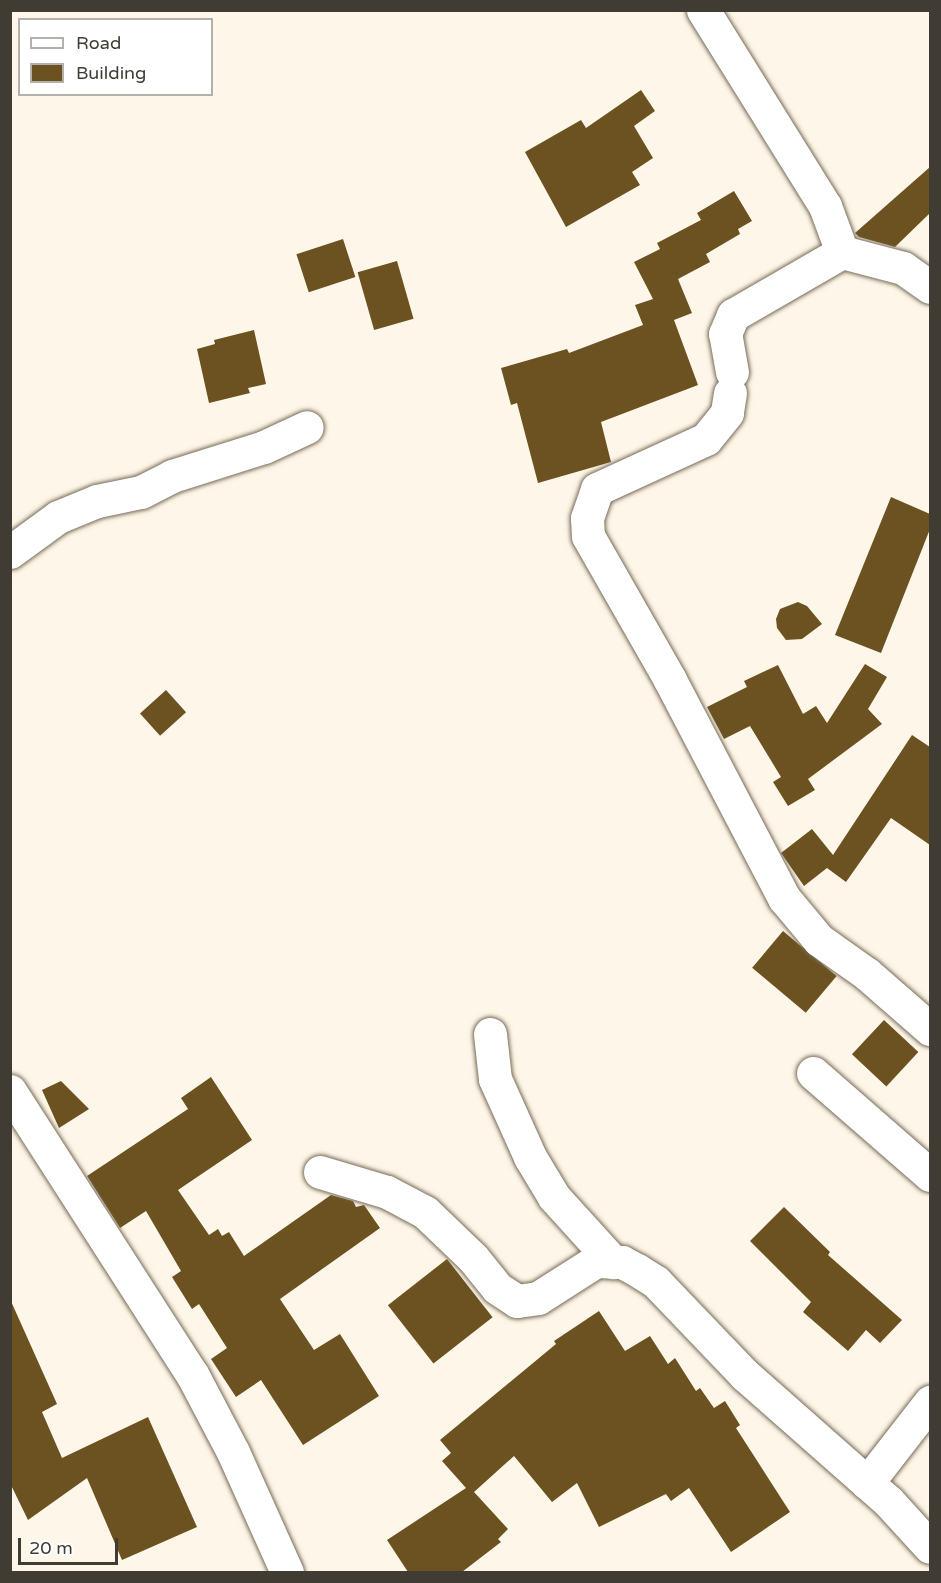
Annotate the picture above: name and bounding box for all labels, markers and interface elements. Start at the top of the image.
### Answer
legend [18,18,213,96]
text: Road [76,32,121,54]
text: Building [76,62,146,84]
scale bar [21,1526,122,1564]
text: 20 m [29,1537,73,1559]

